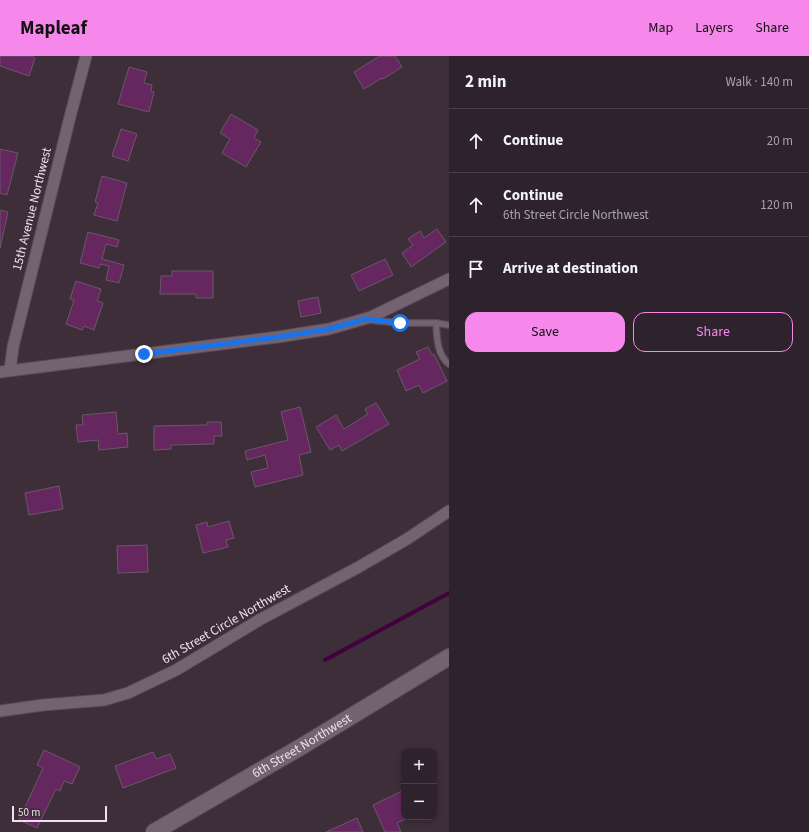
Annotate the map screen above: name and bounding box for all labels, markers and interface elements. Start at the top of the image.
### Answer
text: Mapleaf [20,15,87,42]
text: Map [648,18,673,38]
text: Layers [695,18,733,38]
text: Share [755,18,789,38]
text: 2 min [465,70,506,94]
text: Walk · 140 m [725,73,793,91]
icon: ahead [465,130,487,152]
text: Continue [503,130,563,151]
text: 20 m [767,132,793,150]
street label: 15th Avenue Northwest [8,145,56,273]
text: Continue [503,185,563,206]
icon: ahead [465,194,487,216]
text: 120 m [760,196,793,214]
text: 6th Street Circle Northwest [503,206,649,224]
icon: arrive [465,258,487,280]
text: Arrive at destination [503,258,638,279]
button: Save [465,312,625,352]
button: Share [633,312,793,352]
route start [391,314,409,332]
route end [135,345,153,363]
street label: 6th Street Circle Northwest [158,579,294,668]
street label: 6th Street Northwest [249,709,355,782]
map controls [401,748,437,820]
button: + [401,748,437,784]
button: − [401,784,437,820]
scale bar [12,804,107,823]
text: 50 m [18,805,40,820]

